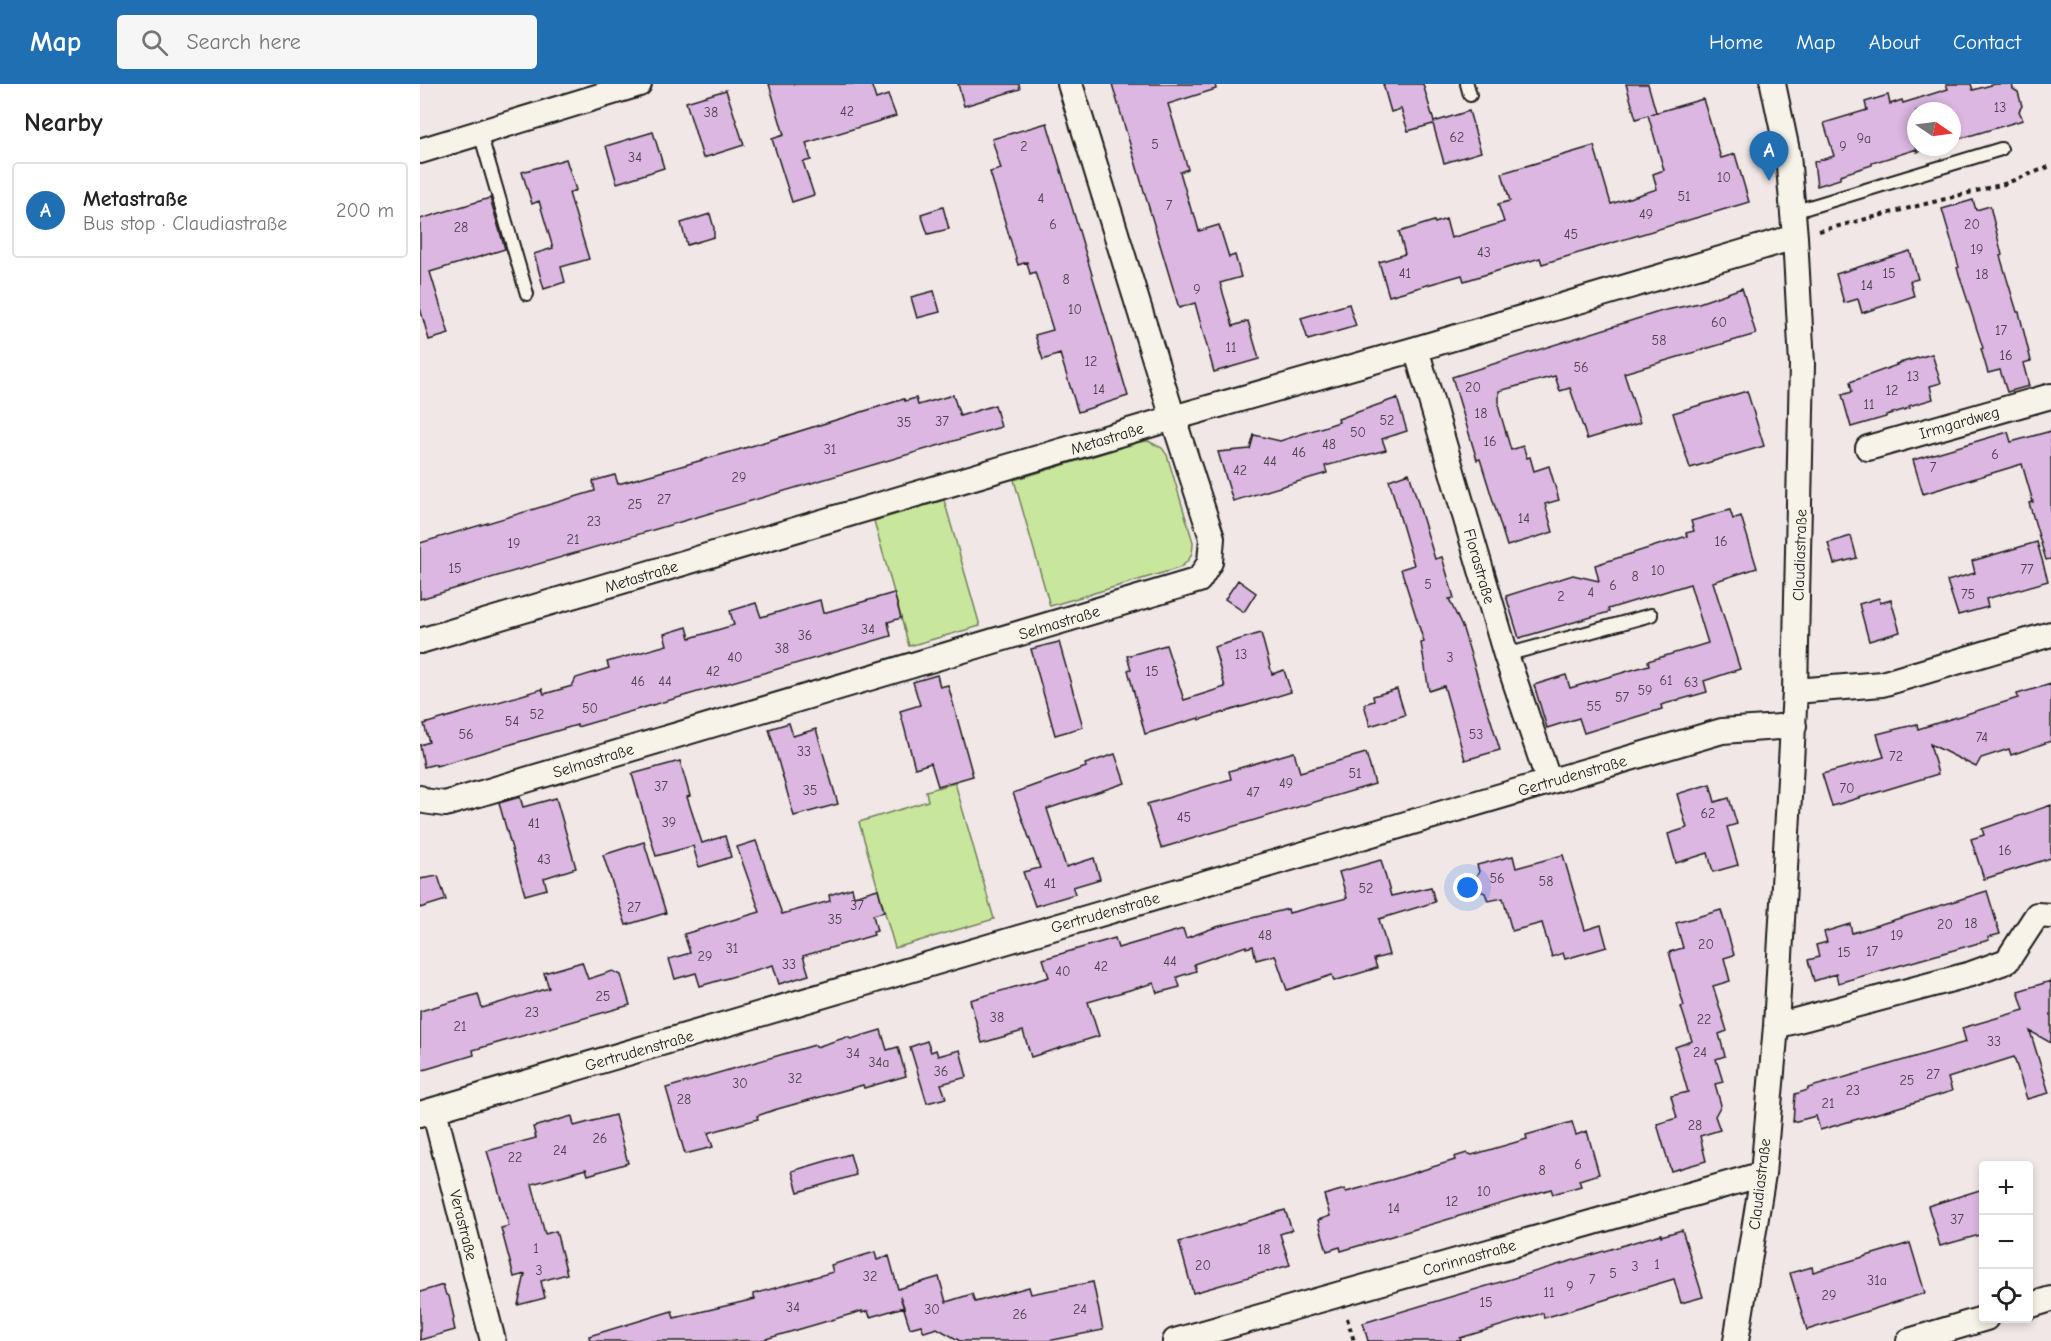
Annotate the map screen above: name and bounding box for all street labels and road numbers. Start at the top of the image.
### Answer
street label: Irmgardweg [1917,403,2002,443]
street label: Metastraße [1068,419,1146,459]
street label: Claudiastraße [1789,509,1811,601]
street label: Florastraße [1460,527,1498,606]
street label: Metastraße [602,557,680,597]
street label: Selmastraße [1017,602,1102,644]
street label: Selmastraße [551,740,636,782]
street label: Gertrudenstraße [1516,752,1629,800]
street label: Gertrudenstraße [1049,889,1162,937]
street label: Gertrudenstraße [583,1027,696,1075]
street label: Claudiastraße [1745,1137,1775,1231]
street label: Verastraße [446,1188,480,1262]
street label: Corinnastraße [1421,1236,1518,1280]

